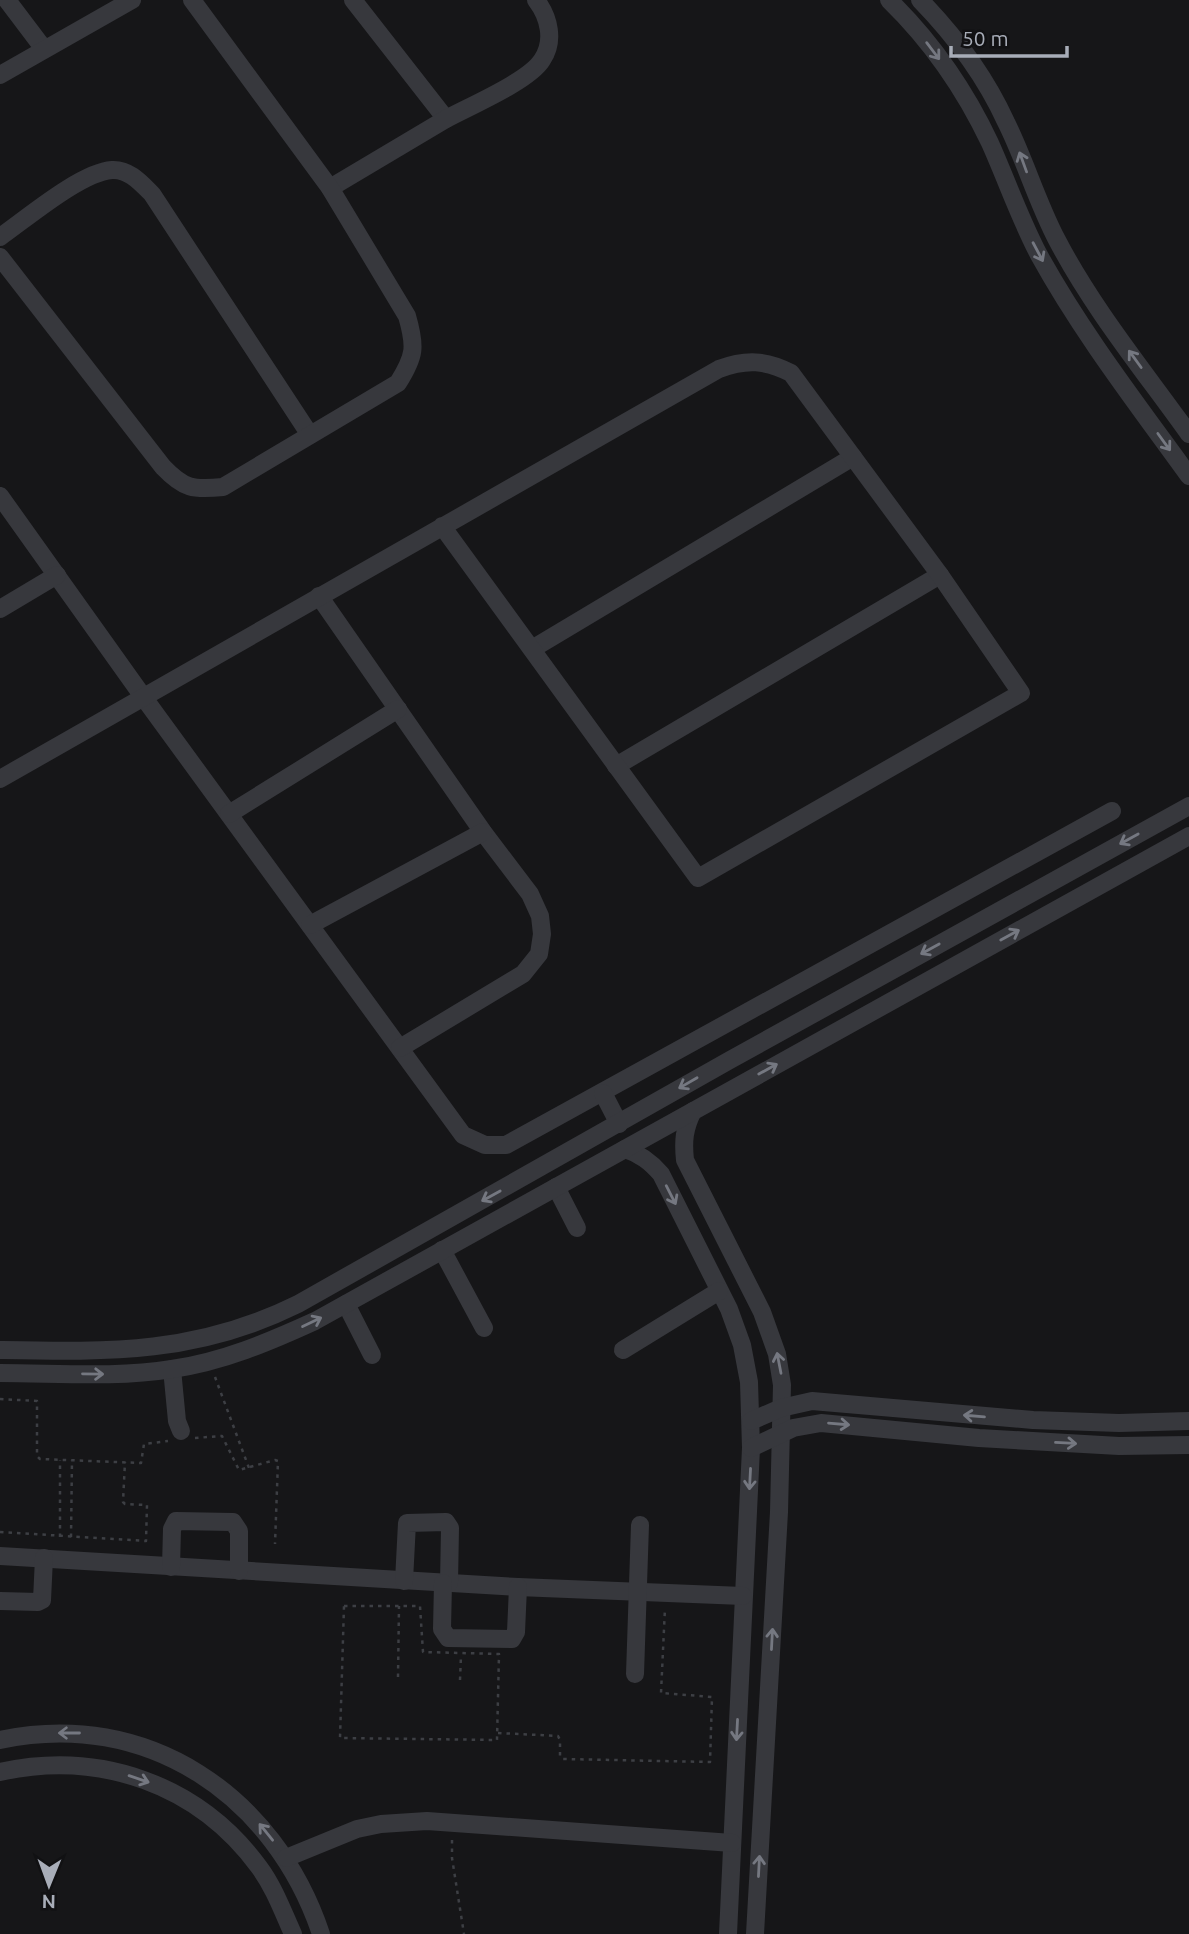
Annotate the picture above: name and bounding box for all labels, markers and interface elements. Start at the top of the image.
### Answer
scale bar [951,14,1066,58]
text: 50 m [962,26,1009,50]
one-way arrow [926,42,941,60]
one-way arrow [1016,152,1028,174]
one-way arrow [1031,242,1045,262]
one-way arrow [1128,350,1142,369]
one-way arrow [1157,432,1171,451]
one-way arrow [1120,832,1140,846]
one-way arrow [999,928,1019,942]
one-way arrow [920,943,941,956]
one-way arrow [757,1062,778,1075]
one-way arrow [679,1076,699,1090]
one-way arrow [665,1184,679,1205]
one-way arrow [481,1189,501,1203]
one-way arrow [301,1315,322,1329]
one-way arrow [771,1352,785,1375]
one-way arrow [81,1367,104,1381]
one-way arrow [963,1409,986,1422]
one-way arrow [827,1418,850,1431]
one-way arrow [1054,1436,1077,1449]
one-way arrow [743,1467,756,1490]
one-way arrow [765,1627,778,1650]
one-way arrow [730,1719,743,1742]
one-way arrow [57,1726,80,1740]
one-way arrow [128,1774,150,1786]
one-way arrow [258,1823,273,1841]
north arrow [14,1850,84,1920]
one-way arrow [753,1855,766,1878]
text: N [41,1891,56,1913]

